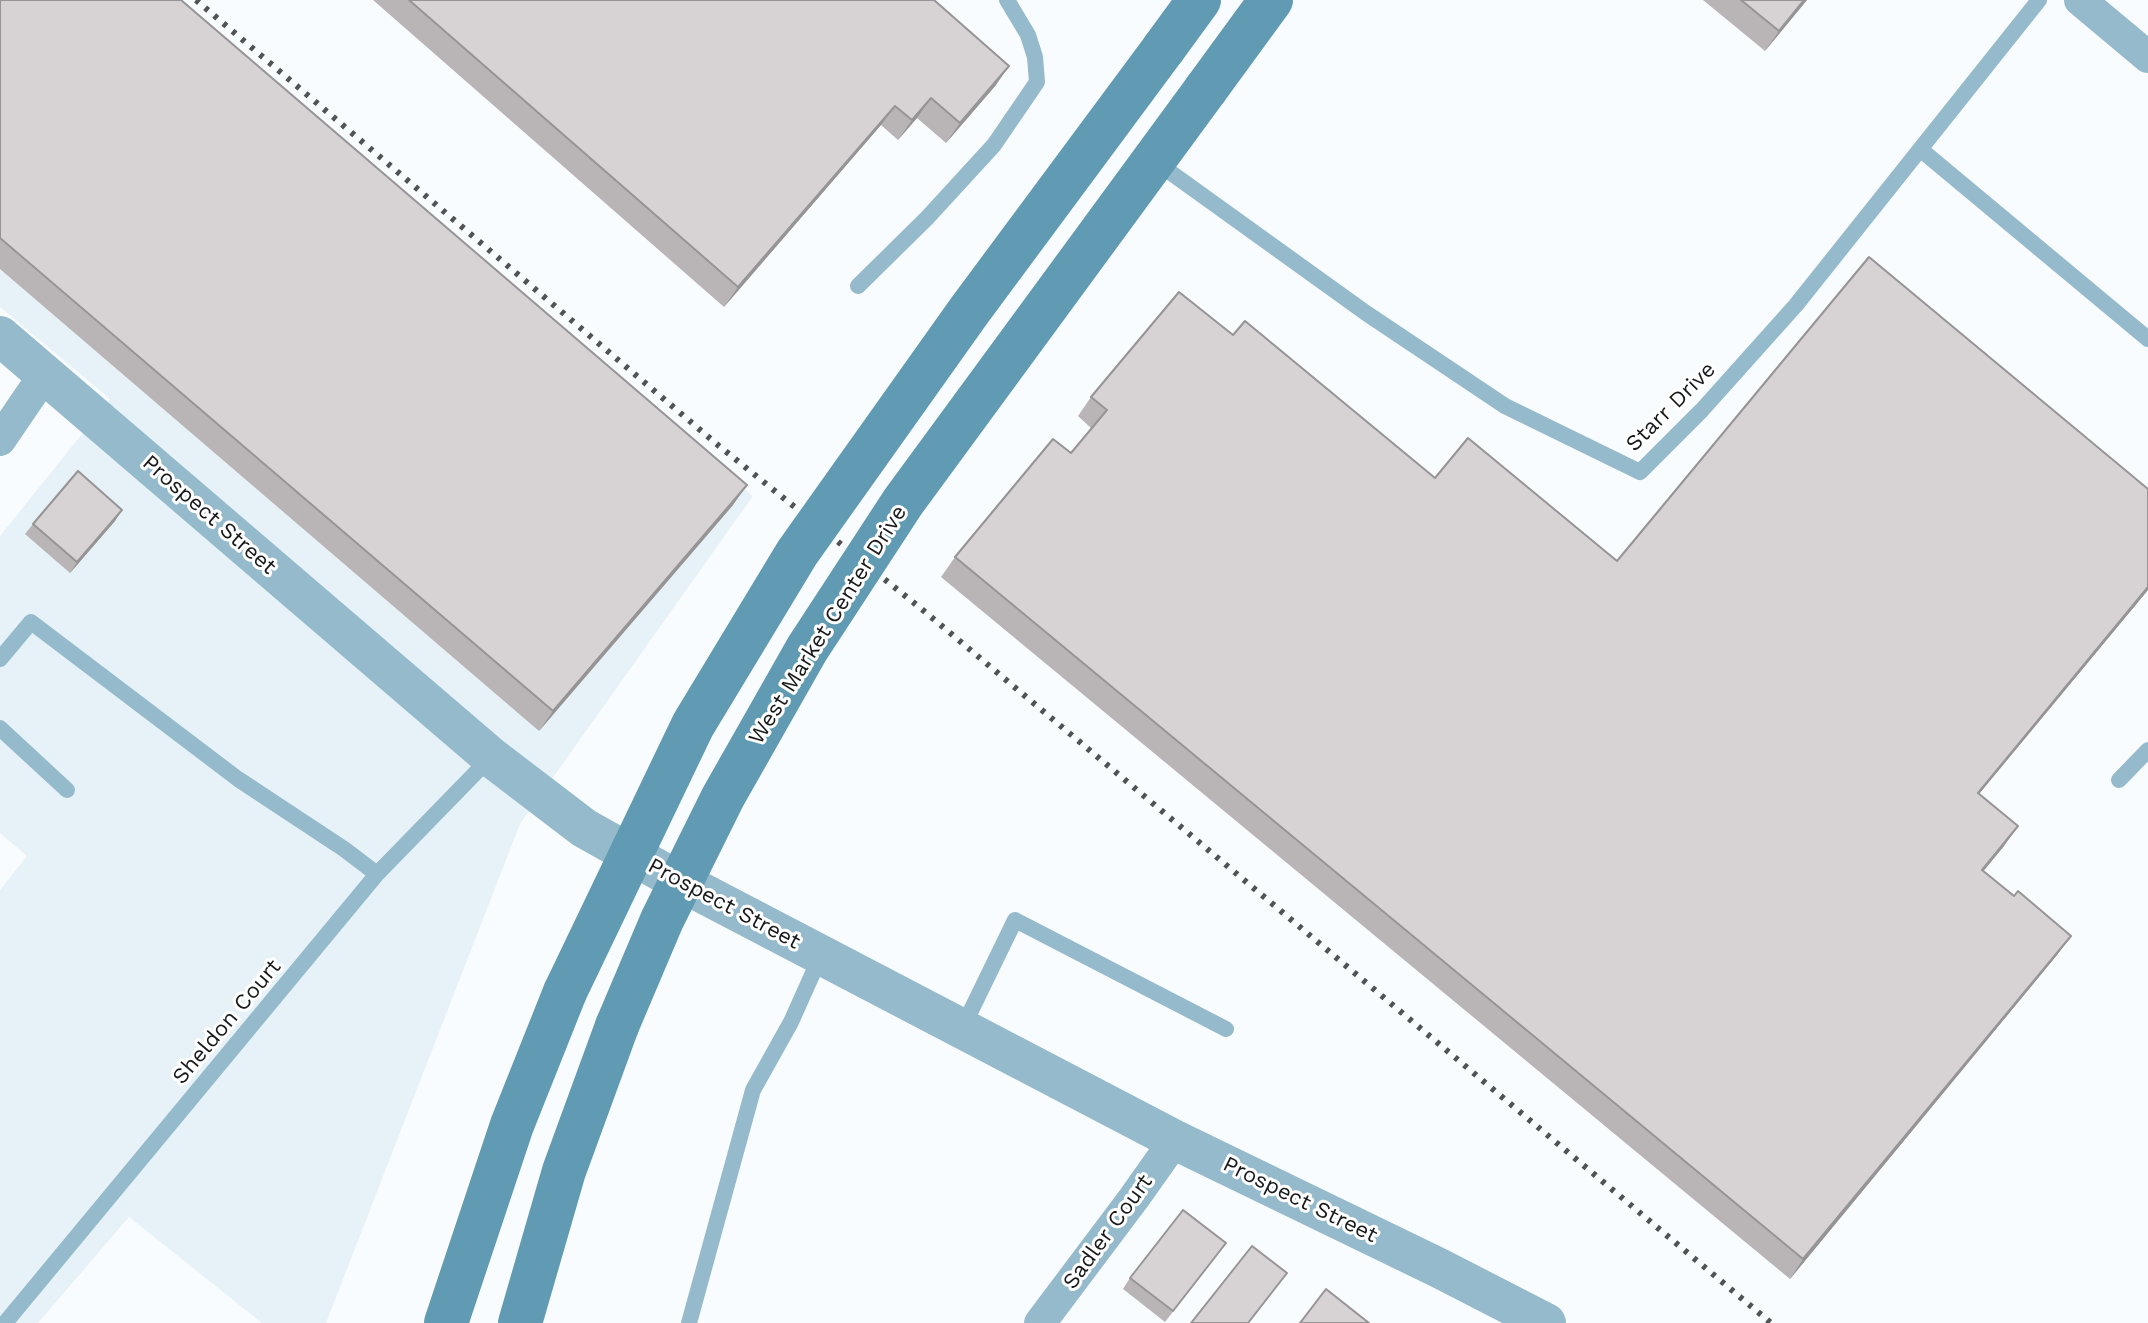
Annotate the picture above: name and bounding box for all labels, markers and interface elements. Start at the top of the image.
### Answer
street label: Starr Drive [1621,357,1721,457]
street label: Prospect Street [137,450,281,580]
street label: West Market Center Drive [743,501,913,749]
street label: Prospect Street [643,853,805,955]
street label: Sheldon Court [167,954,287,1090]
street label: Prospect Street [1218,1151,1382,1249]
street label: Sadler Court [1058,1169,1158,1295]

